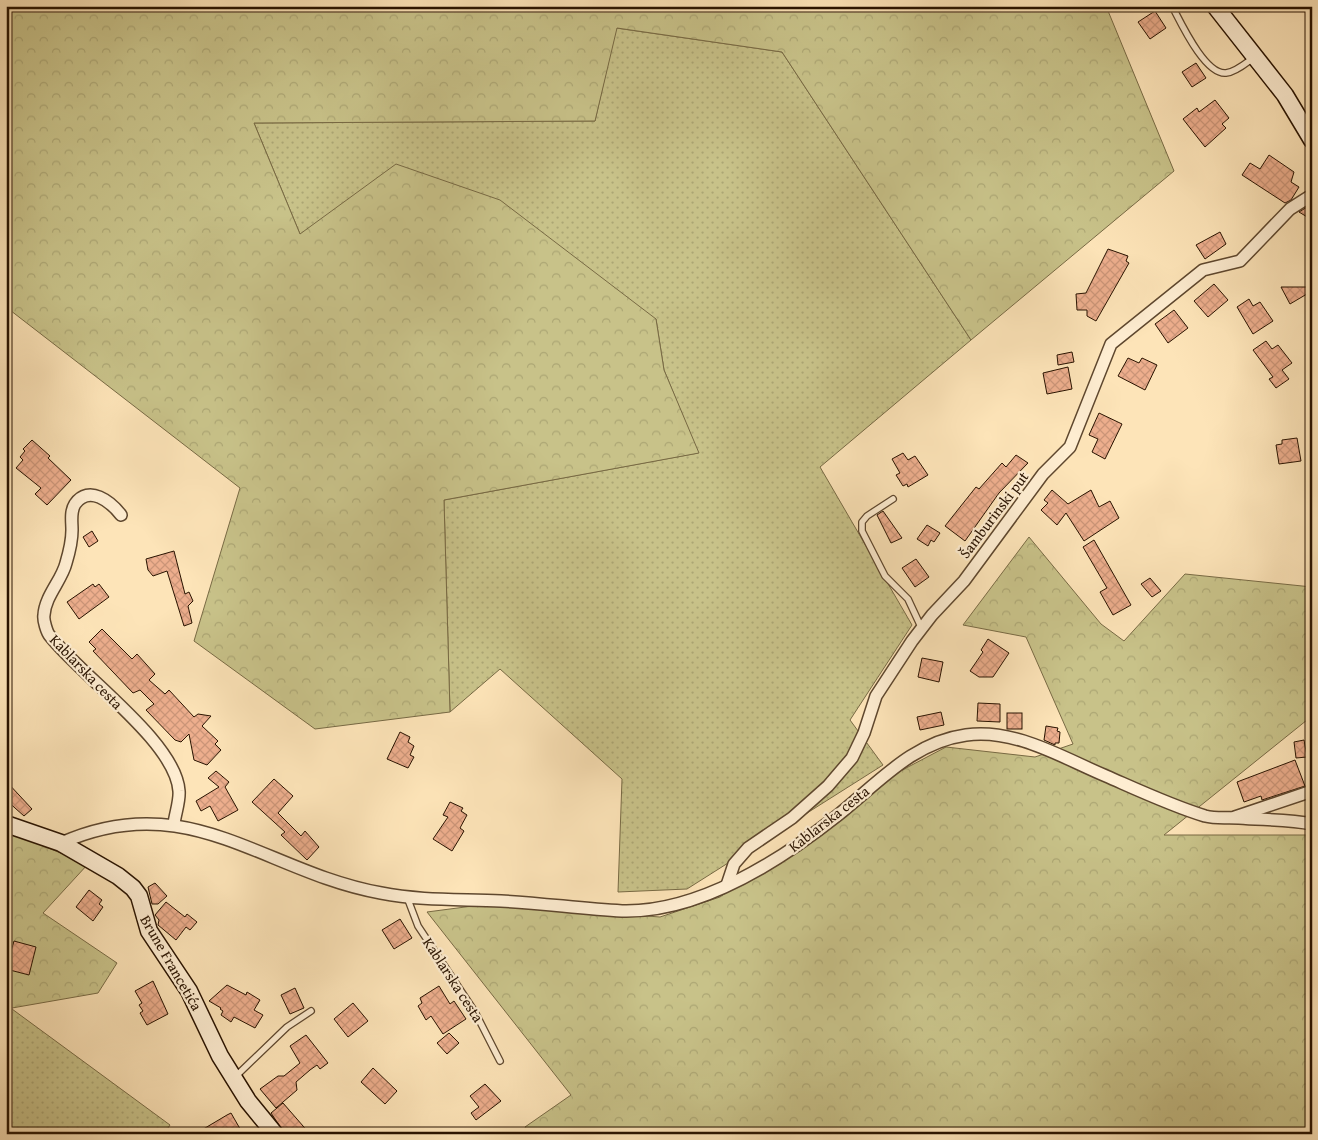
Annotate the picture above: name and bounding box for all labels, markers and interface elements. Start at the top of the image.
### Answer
street label: Šamburinski put [954,466,1034,563]
street label: Kablarska cesta [45,629,128,714]
street label: Kablarska cesta [784,780,873,857]
street label: Brune Francetića [135,911,207,1014]
street label: Kablarska cesta [418,933,489,1026]

